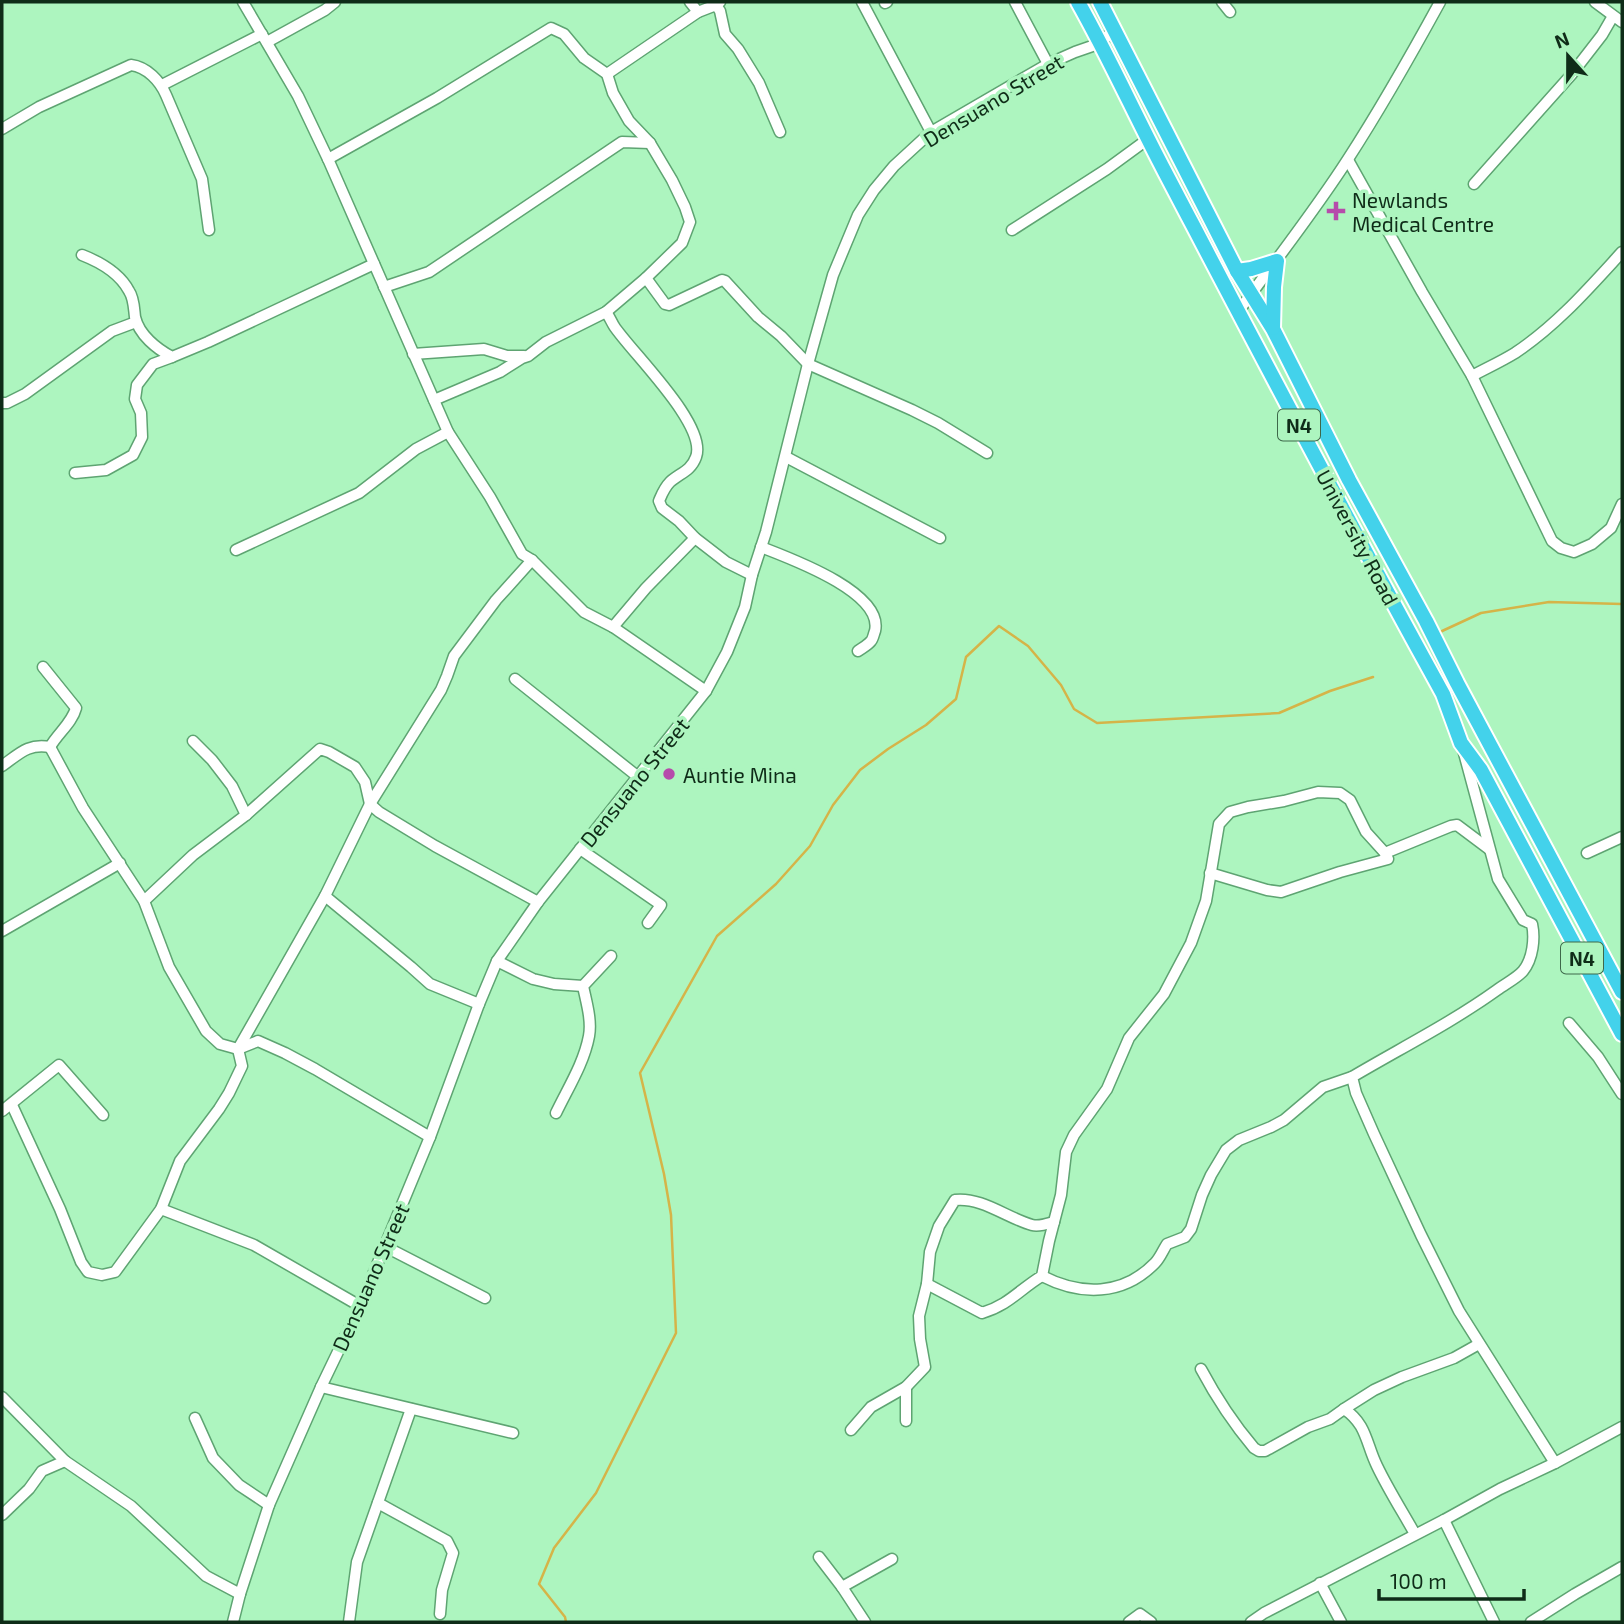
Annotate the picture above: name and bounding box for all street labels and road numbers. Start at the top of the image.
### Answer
street label: Densuano Street [919,48,1067,152]
road number: N4 [1278,410,1320,440]
street label: University Road [1312,465,1404,609]
street label: Densuano Street [574,712,694,852]
road number: N4 [1561,942,1603,974]
street label: Densuano Street [326,1199,414,1355]

